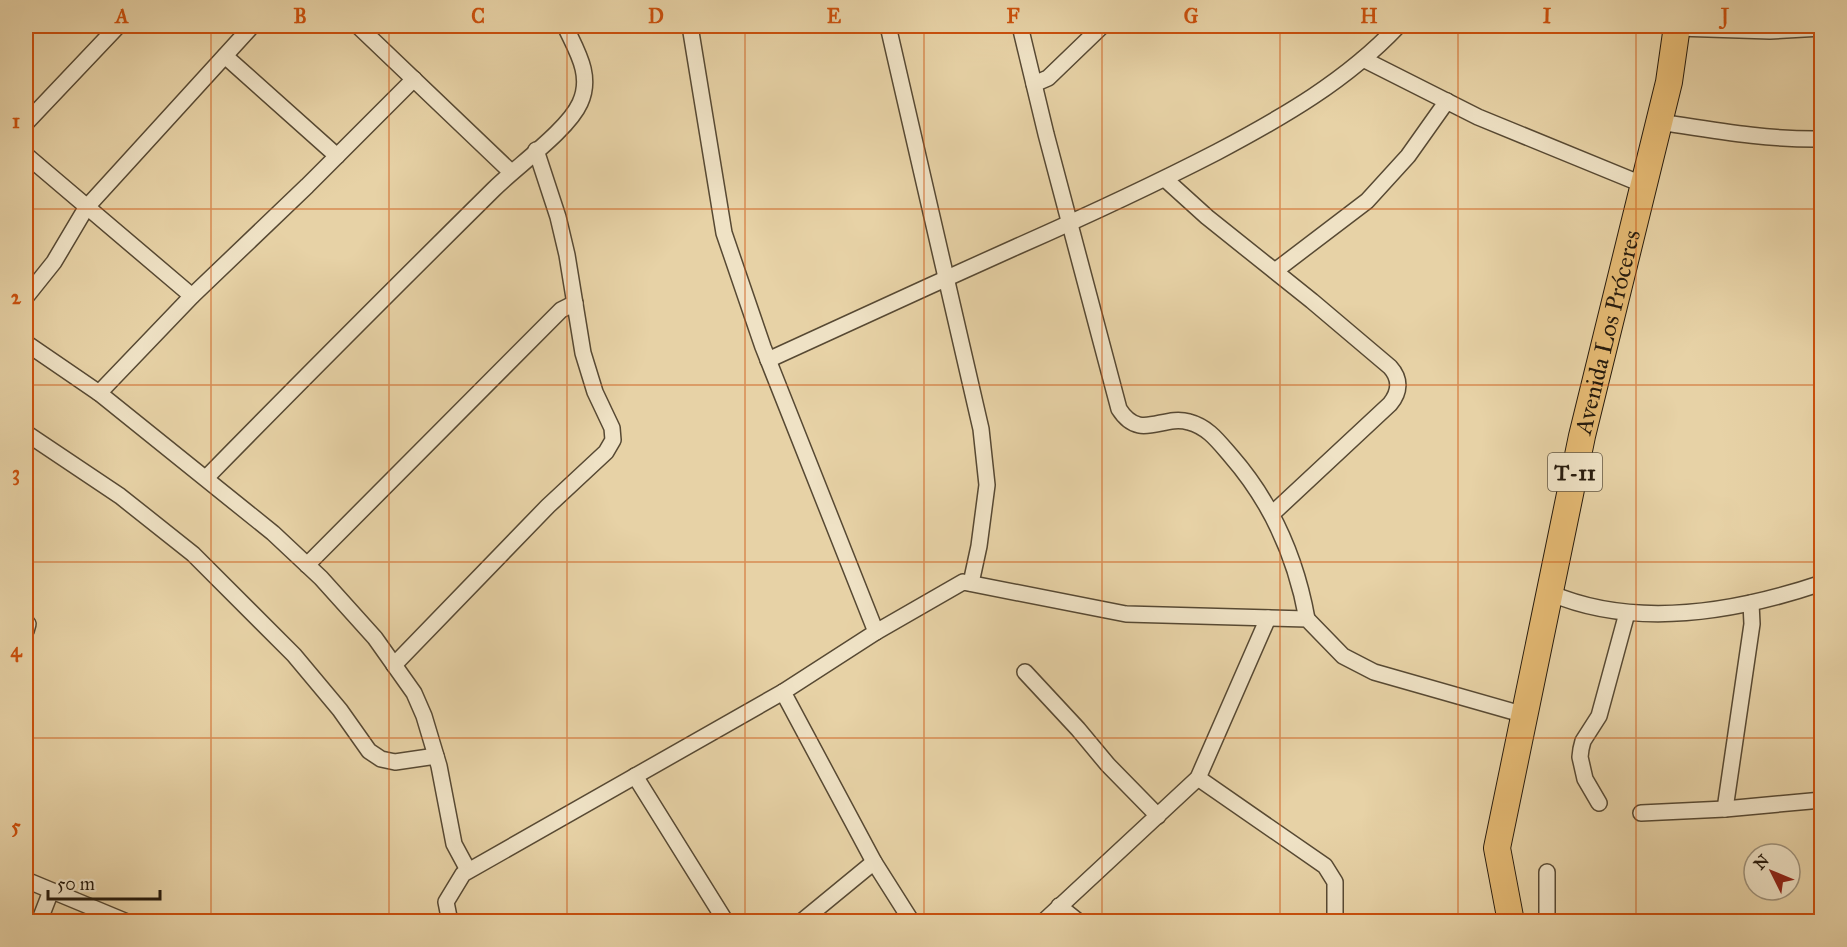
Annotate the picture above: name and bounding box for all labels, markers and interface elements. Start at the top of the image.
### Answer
text: A [113,4,129,28]
text: B [293,4,307,28]
text: C [471,4,485,28]
text: D [648,4,664,28]
text: E [827,4,842,28]
text: F [1006,4,1020,28]
text: G [1184,4,1199,28]
text: H [1360,4,1378,28]
text: I [1543,4,1552,28]
text: J [1718,4,1730,30]
text: 1 [12,109,20,133]
street label: Avenida Los Próceres [1568,227,1647,438]
text: 2 [11,285,22,309]
road number: T-11 [1548,453,1602,491]
text: 3 [12,461,20,486]
text: 4 [10,638,22,663]
text: 5 [11,814,21,838]
north arrow [1742,842,1802,902]
text: N [1750,850,1773,874]
scale bar [48,863,160,901]
text: 50 m [57,873,95,895]

